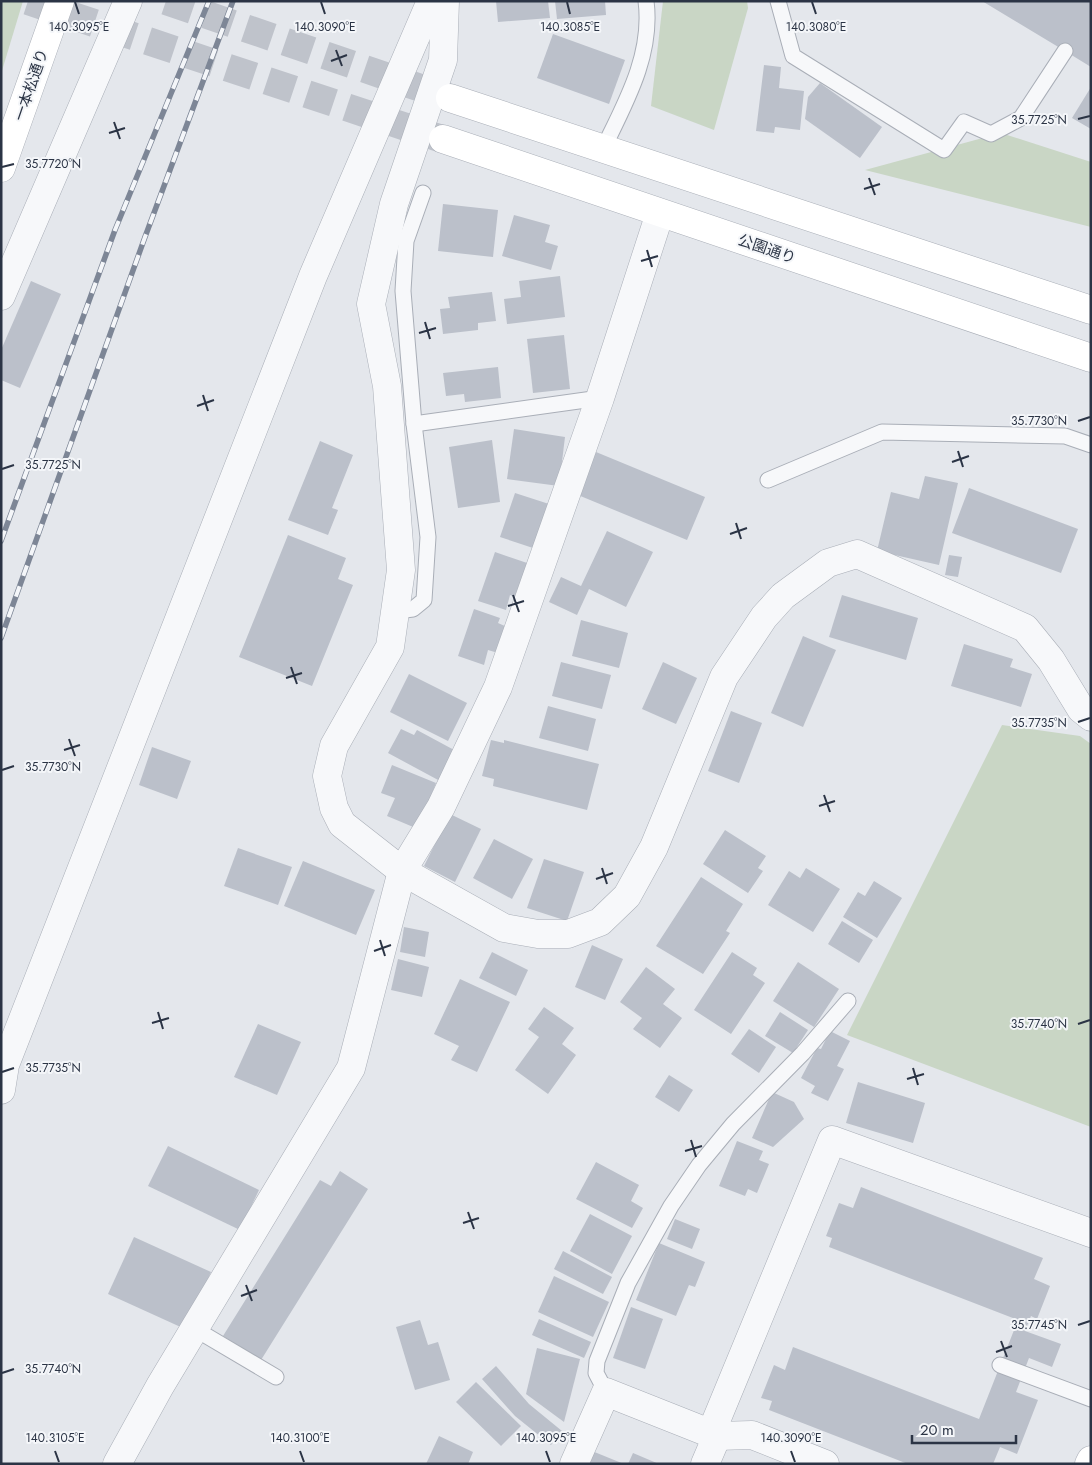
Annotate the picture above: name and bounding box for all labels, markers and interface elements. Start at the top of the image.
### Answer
text: 140.3095°E [49,18,109,36]
text: 140.3090°E [295,18,356,36]
text: 140.3085°E [540,18,600,36]
text: 140.3080°E [786,18,846,36]
street label: 一本松通り [8,46,54,124]
text: 35.7725°N [1011,111,1067,129]
text: 35.7720°N [25,155,81,173]
street label: 公園通り [735,229,799,269]
text: 35.7730°N [1011,412,1067,430]
text: 35.7725°N [25,456,81,474]
text: 35.7735°N [1011,714,1067,732]
text: 35.7730°N [25,758,81,776]
text: 35.7740°N [1011,1015,1067,1033]
text: 35.7735°N [25,1059,81,1077]
text: 35.7745°N [1011,1316,1067,1334]
text: 35.7740°N [25,1360,81,1378]
scale bar [912,1412,1016,1444]
text: 20 m [920,1419,954,1441]
text: 140.3105°E [25,1429,85,1447]
text: 140.3100°E [270,1429,330,1447]
text: 140.3095°E [516,1429,576,1447]
text: 140.3090°E [761,1429,822,1447]

